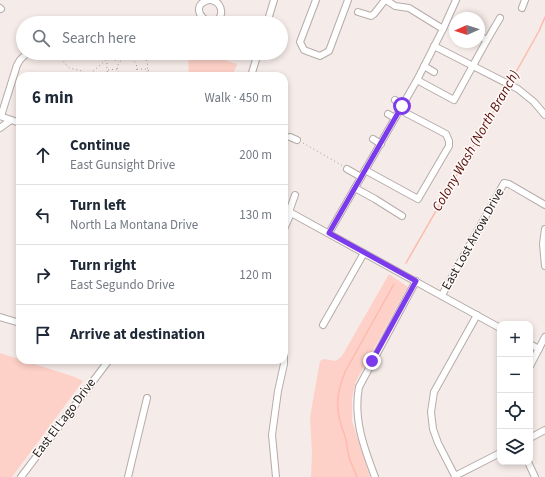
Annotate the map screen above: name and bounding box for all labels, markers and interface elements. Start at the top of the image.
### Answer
north arrow [449,12,485,48]
search box [16,16,288,60]
icon: search [30,27,52,49]
text: Search here [62,28,136,49]
water label: Colony Wash (North Branch) [427,67,525,215]
text: 6 min [32,86,73,110]
text: Walk · 450 m [204,89,272,107]
route start [393,97,411,115]
text: Continue [70,135,130,156]
icon: ahead [32,144,54,166]
text: 200 m [239,146,272,164]
text: East Gunsight Drive [70,156,175,174]
street label: East Lost Arrow Drive [437,185,509,293]
text: Turn left [70,195,126,216]
icon: left [32,204,54,226]
text: 130 m [239,206,272,224]
text: North La Montana Drive [70,216,198,234]
text: Turn right [70,255,136,276]
icon: right [32,264,54,286]
text: 120 m [239,266,272,284]
text: East Segundo Drive [70,276,175,294]
map controls [497,321,533,465]
button: + [497,321,533,357]
icon: arrive [32,324,54,346]
text: Arrive at destination [70,324,205,345]
route end [363,352,381,370]
button: − [497,357,533,393]
street label: East El Lago Drive [28,374,100,462]
button: locate [497,393,533,429]
button: layers [497,429,533,465]

